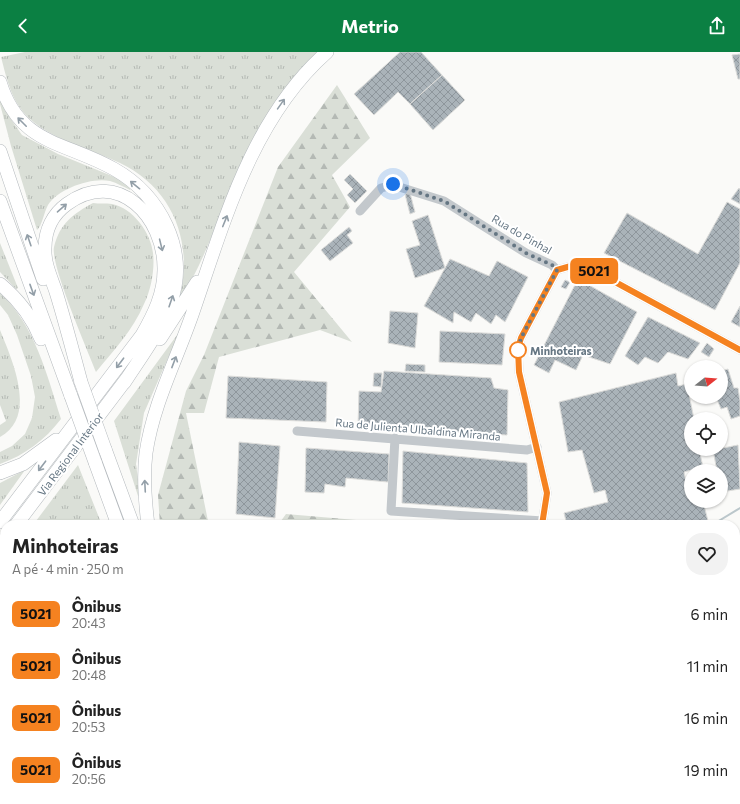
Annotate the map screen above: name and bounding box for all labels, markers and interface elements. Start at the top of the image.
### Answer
icon: back [12,15,34,37]
text: Metrio [341,15,399,37]
icon: share [706,15,728,37]
one-way arrow [277,99,285,110]
one-way arrow [17,117,27,127]
your location [383,174,403,194]
one-way arrow [129,180,140,189]
one-way arrow [57,203,67,213]
street label: Rua do Pinhal [490,212,554,256]
one-way arrow [222,216,229,228]
one-way arrow [25,234,33,246]
one-way arrow [158,238,165,251]
line badge: 5021 [566,258,622,284]
text: 5021 [578,262,610,279]
one-way arrow [28,284,36,296]
one-way arrow [168,294,175,307]
marker: Minhoteiras [509,341,527,359]
place label: Minhoteiras [530,344,592,357]
one-way arrow [116,357,124,368]
one-way arrow [170,357,178,369]
north arrow [684,360,728,404]
map controls [684,360,728,508]
street label: Via Regional Interior [34,409,106,498]
button: locate [684,412,728,456]
street label: Rua de Julienta Ulbaldina Miranda [335,415,501,444]
one-way arrow [38,461,46,472]
button: layers [684,464,728,508]
one-way arrow [141,480,148,493]
button: heart [686,533,728,575]
text: Minhoteiras [12,534,119,557]
text: A pé · 4 min · 250 m [12,561,124,577]
text: Ônibus [72,597,121,615]
text: 5021 [20,605,52,622]
text: 6 min [690,605,728,623]
text: 20:43 [72,615,106,631]
text: Ônibus [72,649,121,667]
text: 5021 [20,657,52,674]
text: 11 min [687,657,728,675]
text: 20:48 [72,667,106,683]
text: Ônibus [72,701,121,719]
text: 5021 [20,709,52,726]
text: 16 min [684,709,728,727]
text: 20:53 [72,719,105,735]
text: Ônibus [72,753,121,771]
text: 5021 [20,761,52,778]
text: 19 min [684,761,728,779]
text: 20:56 [72,771,106,787]

